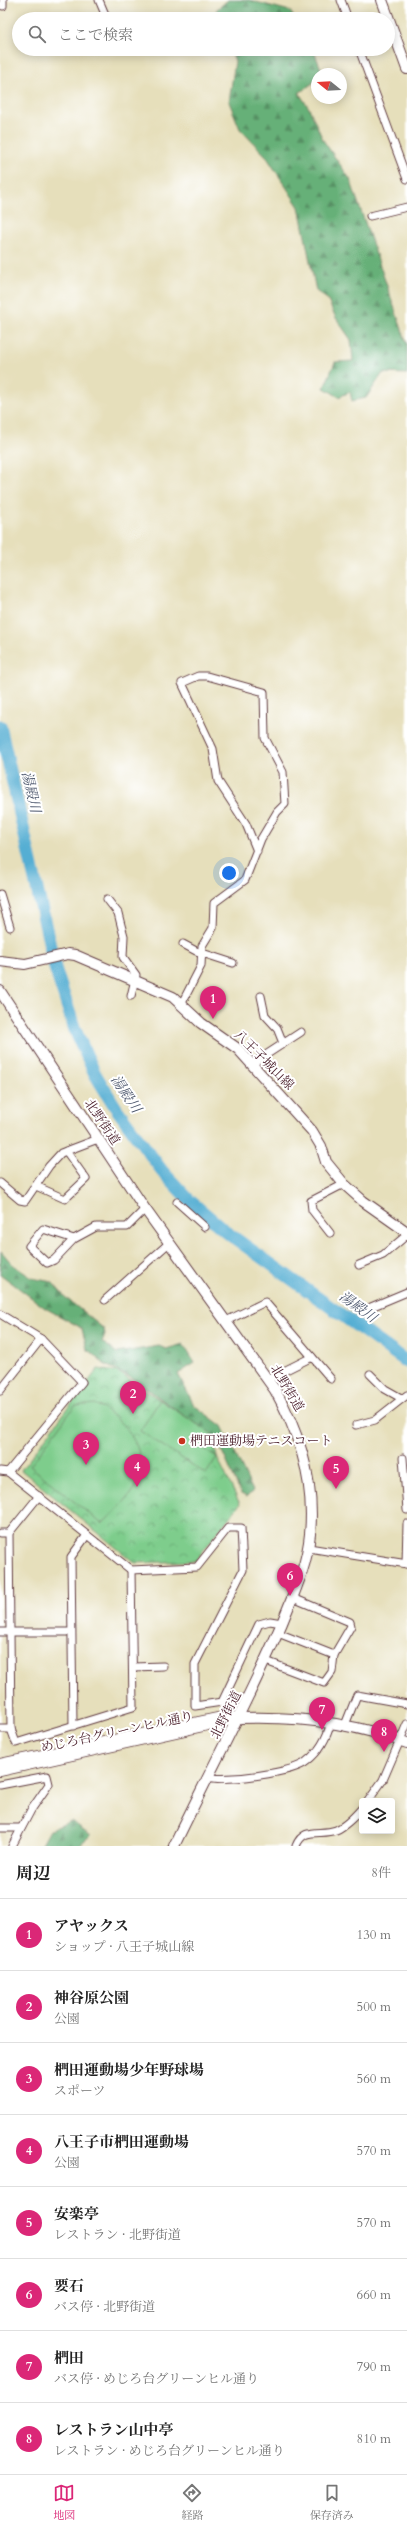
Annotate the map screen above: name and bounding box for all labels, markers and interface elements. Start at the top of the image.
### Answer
search box [12,12,395,56]
icon: search [26,23,48,45]
text: ここで検索 [58,25,133,45]
north arrow [311,68,347,104]
water label: 湯殿川 [17,769,45,817]
your location [219,863,239,883]
pin: 1 [200,986,226,1019]
street label: 八王子城山線 [230,1026,298,1094]
water label: 湯殿川 [106,1071,147,1118]
street label: 北野街道 [80,1095,124,1149]
water label: 湯殿川 [335,1287,382,1328]
street label: 北野街道 [266,1361,308,1415]
pin: 2 [120,1381,146,1414]
pin: 3 [73,1432,99,1465]
place label: 椚田運動場テニスコート [190,1432,332,1450]
marker: 椚田運動場テニスコート [177,1436,187,1446]
pin: 4 [124,1454,150,1487]
pin: 5 [323,1456,349,1489]
pin: 6 [277,1563,303,1596]
street label: 北野街道 [206,1688,246,1742]
pin: 7 [309,1697,335,1730]
street label: めじろ台グリーンヒル通り [39,1707,195,1757]
pin: 8 [371,1719,397,1752]
map controls [359,1798,395,1834]
button: layers [359,1798,395,1834]
text: 周辺 [16,1862,50,1885]
text: 8件 [371,1864,391,1882]
text: アヤックス [54,1916,129,1936]
text: 1 [26,1926,32,1944]
text: 130 m [357,1926,391,1944]
text: ショップ · 八王子城山線 [54,1938,194,1956]
text: 神谷原公園 [54,1988,129,2008]
text: 2 [26,1998,32,2016]
text: 500 m [357,1998,391,2016]
text: 公園 [54,2010,80,2028]
text: 椚田運動場少年野球場 [54,2060,204,2080]
text: 3 [26,2070,32,2088]
text: 560 m [357,2070,391,2088]
text: スポーツ [54,2082,105,2100]
text: 八王子市椚田運動場 [54,2132,189,2152]
text: 4 [26,2142,32,2160]
text: 570 m [357,2142,391,2160]
text: 公園 [54,2154,80,2172]
text: 安楽亭 [54,2204,99,2224]
text: 5 [26,2214,32,2232]
text: 570 m [357,2214,391,2232]
text: レストラン · 北野街道 [54,2226,181,2244]
text: 要石 [54,2276,84,2296]
text: 6 [26,2286,32,2304]
text: 660 m [357,2286,391,2304]
text: バス停 · 北野街道 [54,2298,155,2316]
text: 椚田 [54,2348,84,2368]
text: 7 [26,2358,32,2376]
text: 790 m [357,2358,391,2376]
text: バス停 · めじろ台グリーンヒル通り [54,2370,259,2388]
text: レストラン山中亭 [54,2420,174,2440]
text: 8 [26,2430,32,2448]
text: 810 m [357,2430,391,2448]
text: レストラン · めじろ台グリーンヒル通り [54,2442,285,2460]
tab: 地図 [53,2482,75,2523]
tab: 経路 [181,2482,203,2523]
tab: 保存済み [310,2482,354,2523]

